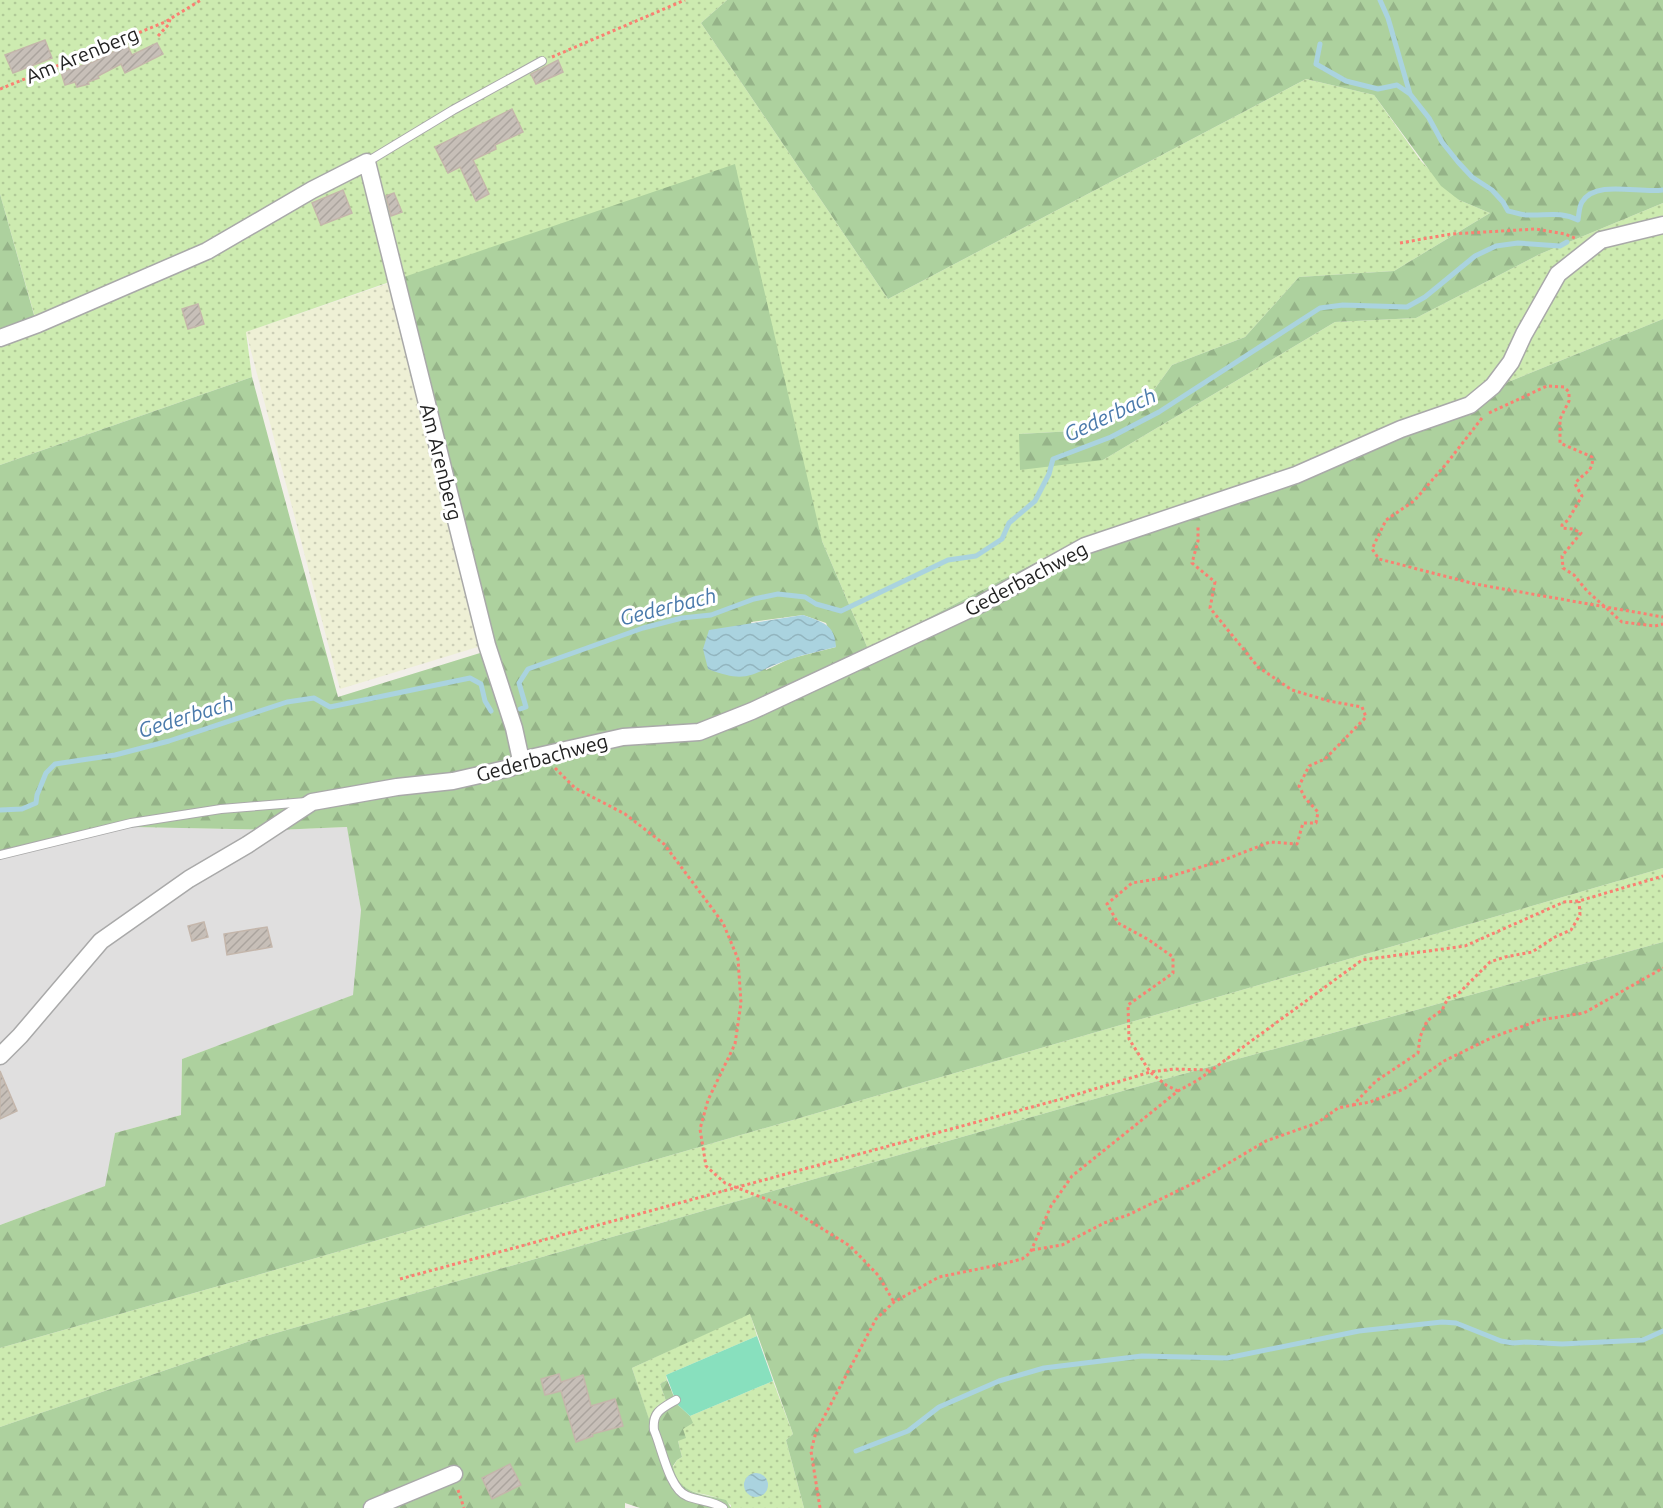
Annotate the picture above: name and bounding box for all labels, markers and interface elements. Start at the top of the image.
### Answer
street label: Am Arenberg [22,21,142,88]
water label: Gederbach [1060,382,1159,446]
street label: Am Arenberg [416,401,467,523]
street label: Gederbachweg [961,537,1091,620]
water label: Gederbach [617,582,719,630]
water label: Gederbach [135,690,236,742]
street label: Gederbachweg [474,729,610,786]

